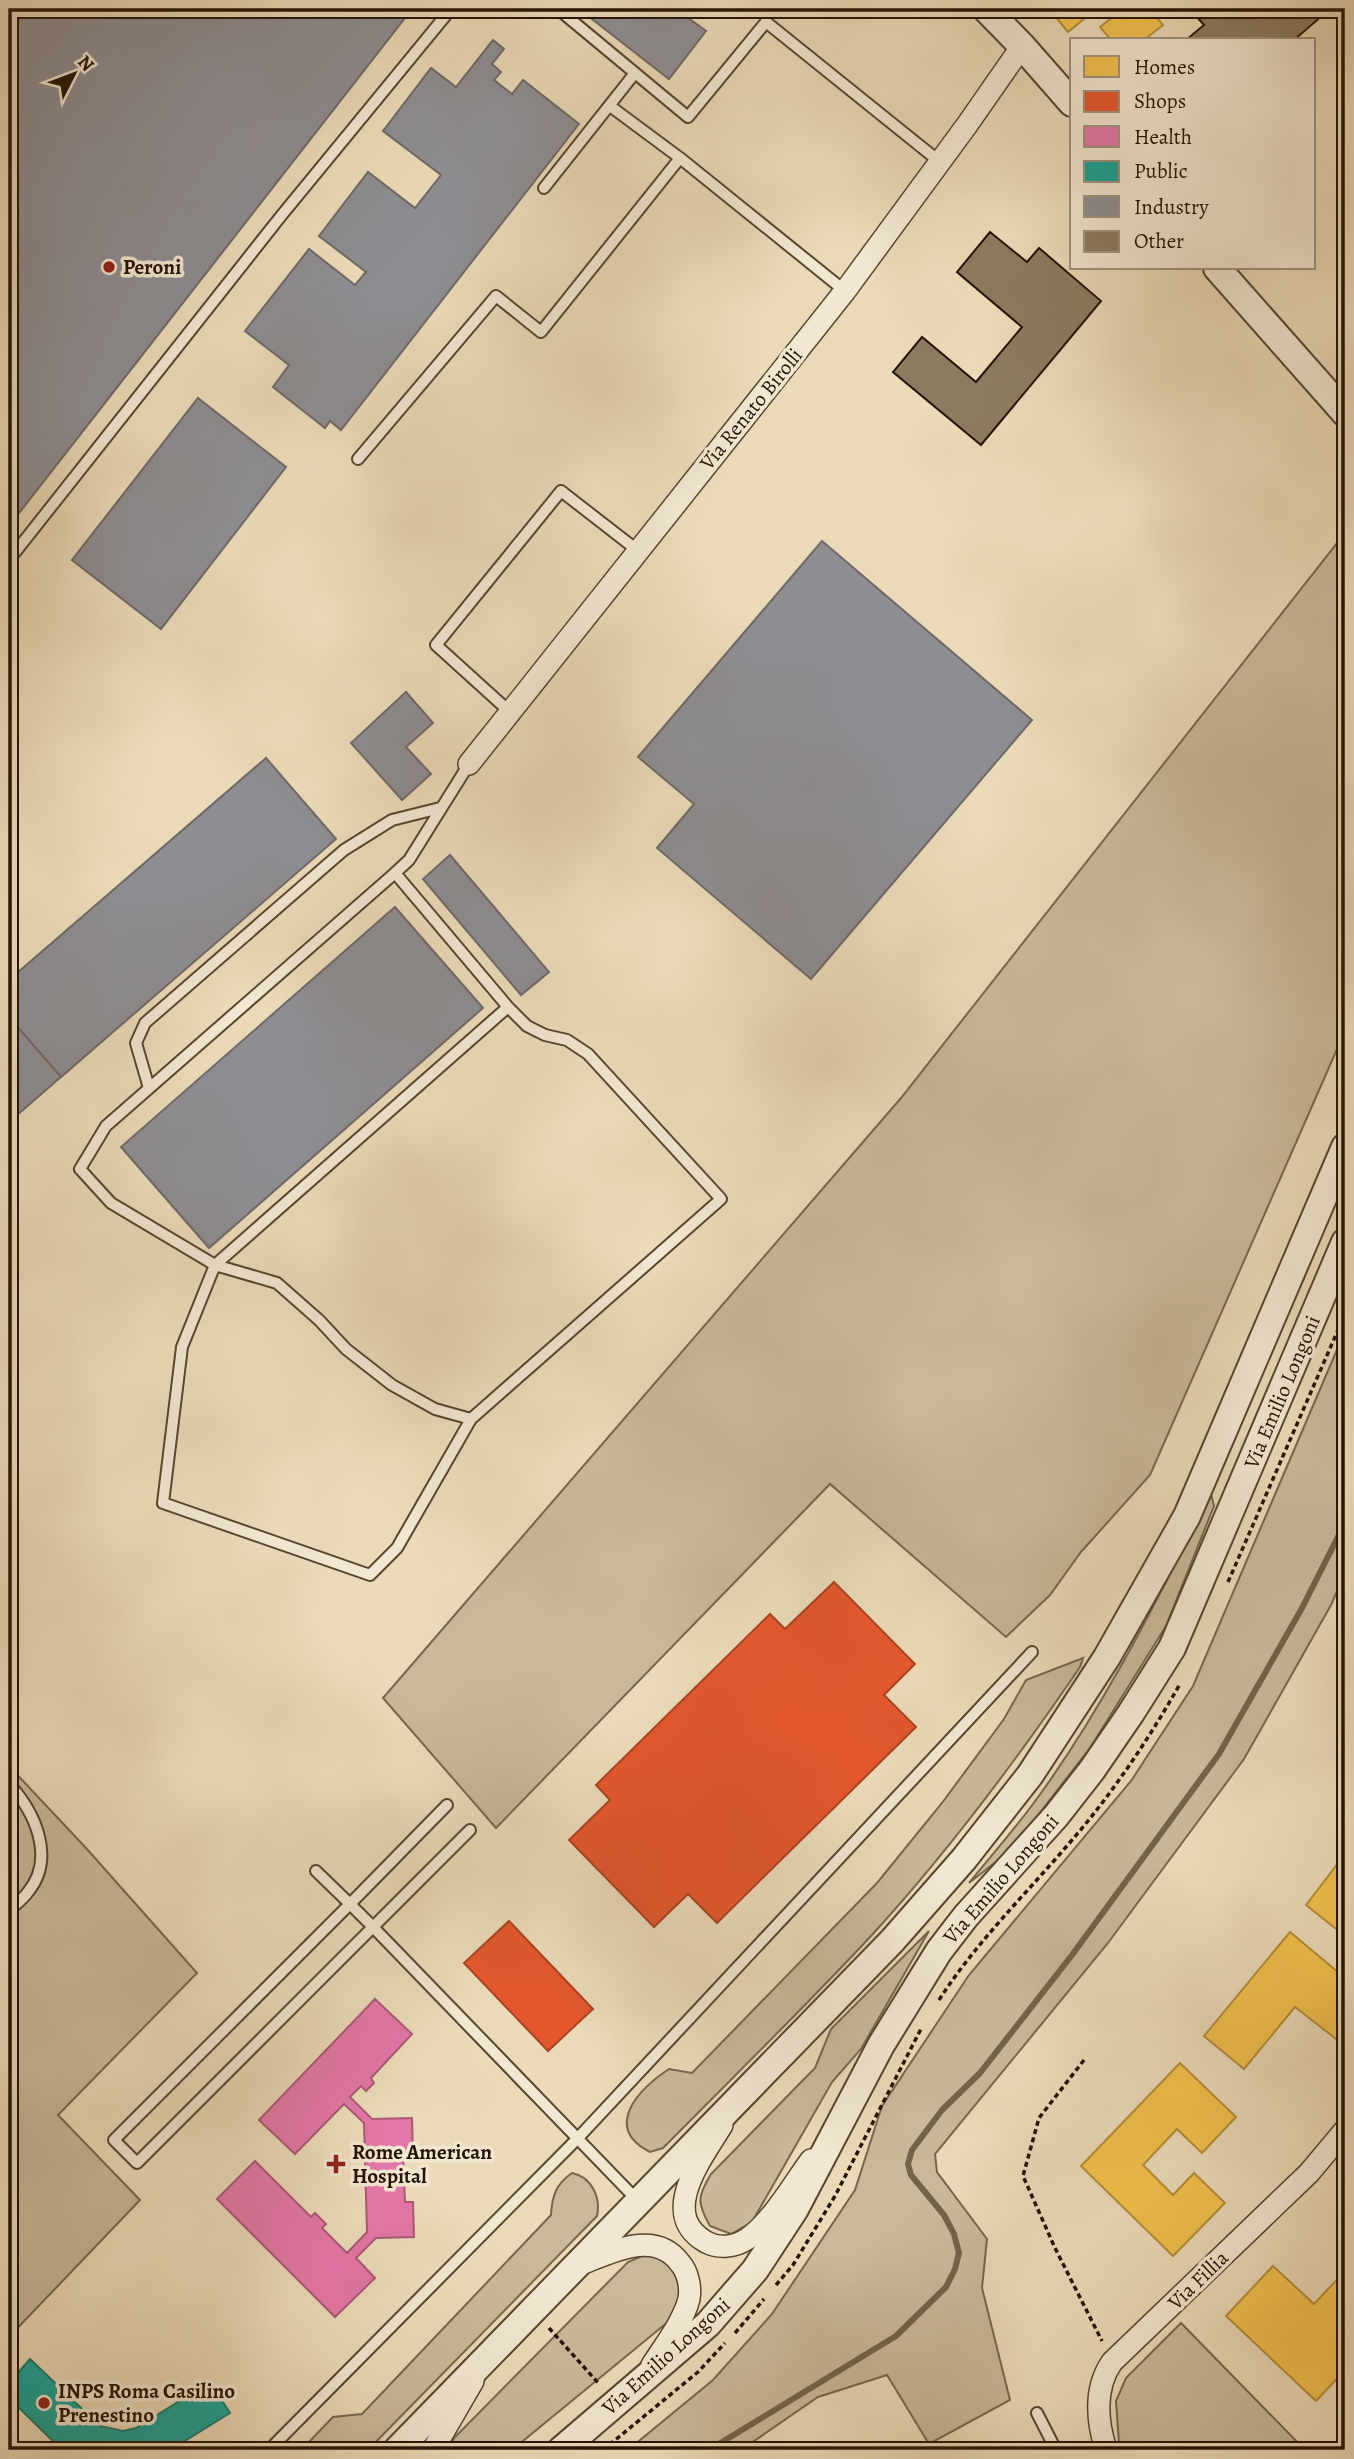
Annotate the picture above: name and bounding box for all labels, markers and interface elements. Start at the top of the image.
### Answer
north arrow [38,38,108,108]
legend [1070,38,1316,270]
text: N [72,49,100,77]
text: Homes [1134,53,1195,81]
text: Shops [1134,87,1186,115]
text: Health [1134,123,1192,151]
text: Public [1134,157,1188,185]
text: Industry [1134,193,1209,221]
text: Other [1134,227,1184,255]
place label: Peroni [123,253,181,281]
marker: Peroni [101,259,117,275]
street label: Via Renato Birolli [693,342,809,476]
street label: Via Emilio Longoni [1237,1311,1327,1474]
street label: Via Emilio Longoni [936,1808,1065,1951]
place label: Rome American Hospital [352,2138,492,2190]
marker: Rome American Hospital [326,2154,346,2174]
street label: Via Fillia [1161,2244,1235,2316]
street label: Via Emilio Longoni [595,2291,736,2422]
place label: INPS Roma Casilino Prenestino [58,2377,235,2429]
marker: INPS Roma Casilino Prenestino [36,2395,52,2411]

